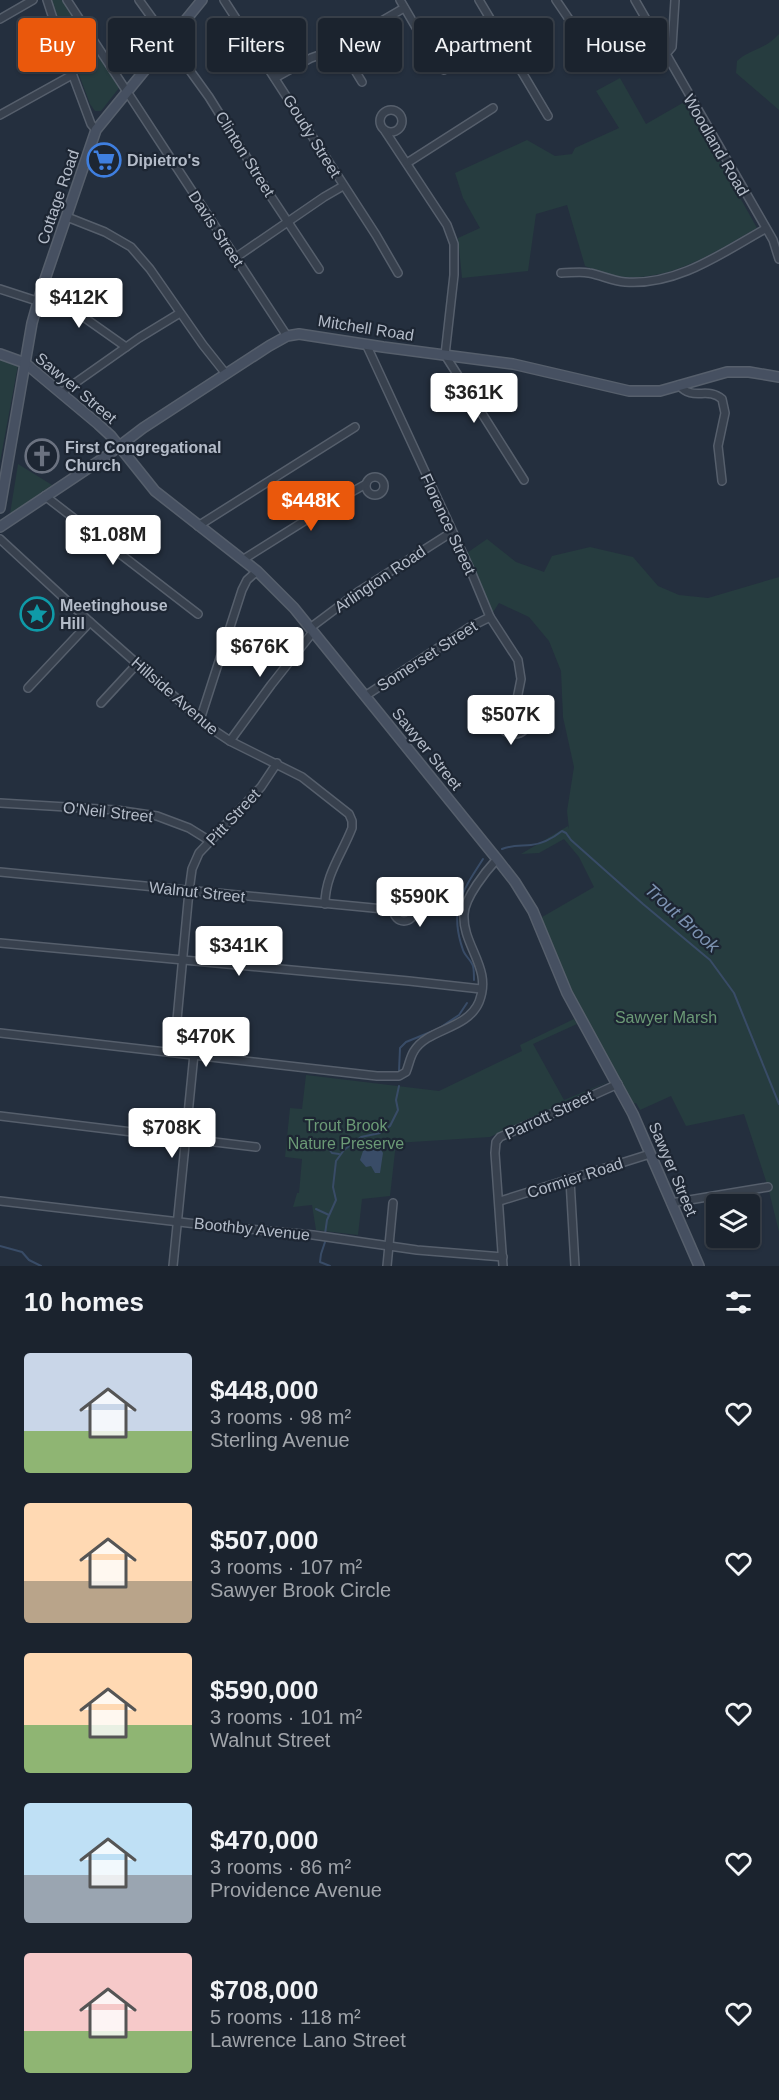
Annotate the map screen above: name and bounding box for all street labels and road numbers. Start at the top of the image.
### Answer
street label: Woodland Road [680,91,752,199]
street label: Goudy Street [280,92,344,181]
street label: Clinton Street [212,108,278,200]
street label: Cottage Road [34,148,82,246]
street label: Davis Street [185,188,247,271]
street label: Mitchell Road [317,312,415,344]
street label: Sawyer Street [32,349,120,427]
street label: Florence Street [417,471,479,578]
street label: Arlington Road [331,542,429,616]
street label: Somerset Street [374,617,481,695]
street label: Hillside Avenue [128,654,222,738]
street label: Sawyer Street [389,705,466,794]
street label: Pitt Street [203,785,264,848]
street label: O'Neil Street [62,799,154,825]
street label: Walnut Street [148,879,246,906]
street label: Parrott Street [502,1087,596,1143]
street label: Sawyer Street [646,1119,701,1219]
street label: Cormier Road [525,1155,625,1201]
street label: Boothby Avenue [193,1214,311,1244]

